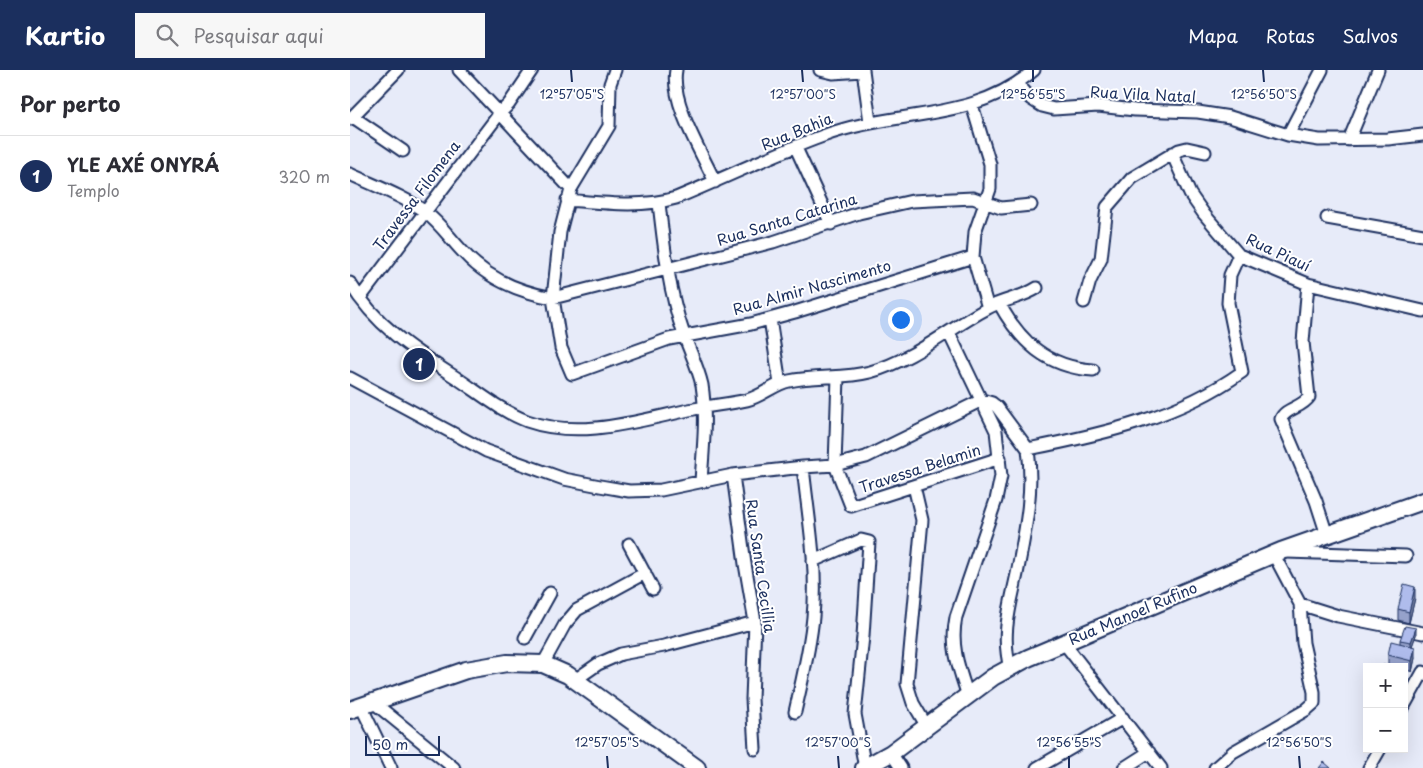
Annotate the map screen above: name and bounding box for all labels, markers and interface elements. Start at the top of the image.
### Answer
search box [135,13,485,58]
text: Kartio [25,17,105,53]
icon: search [153,21,181,49]
text: Pesquisar aqui [193,21,324,49]
text: Mapa [1188,22,1238,49]
text: Rotas [1266,22,1315,49]
text: Salvos [1343,22,1398,49]
street label: Rua Vila Natal [1090,79,1197,108]
text: 12°57'05"S [540,85,604,103]
text: 12°57'00"S [770,85,836,103]
text: 12°56'55"S [1000,85,1066,103]
text: 12°56'50"S [1231,85,1297,103]
text: Por perto [20,87,120,119]
street label: Rua Bahia [757,106,836,155]
street label: Travessa Filomena [367,134,465,255]
text: YLE AXÉ ONYRÁ [67,150,219,178]
text: 1 [32,164,40,188]
text: 320 m [279,164,330,188]
text: Templo [67,178,120,202]
street label: Rua Santa Catarina [714,186,860,251]
street label: Rua Piauí [1243,227,1315,277]
street label: Rua Almir Nascimento [730,253,893,320]
your location [888,307,914,333]
pin: 1 [403,345,435,383]
street label: Travessa Belamin [856,437,983,498]
street label: Rua Santa Cecillia [741,498,782,635]
street label: Rua Manoel Rufino [1064,575,1200,650]
map controls [1363,663,1408,753]
button: + [1363,663,1408,708]
button: − [1363,708,1408,753]
scale bar [365,733,440,756]
text: 12°57'05"S [575,733,639,751]
text: 12°57'00"S [805,733,871,751]
text: 12°56'55"S [1036,733,1102,751]
text: 12°56'50"S [1266,733,1332,751]
text: 50 m [372,734,408,755]

